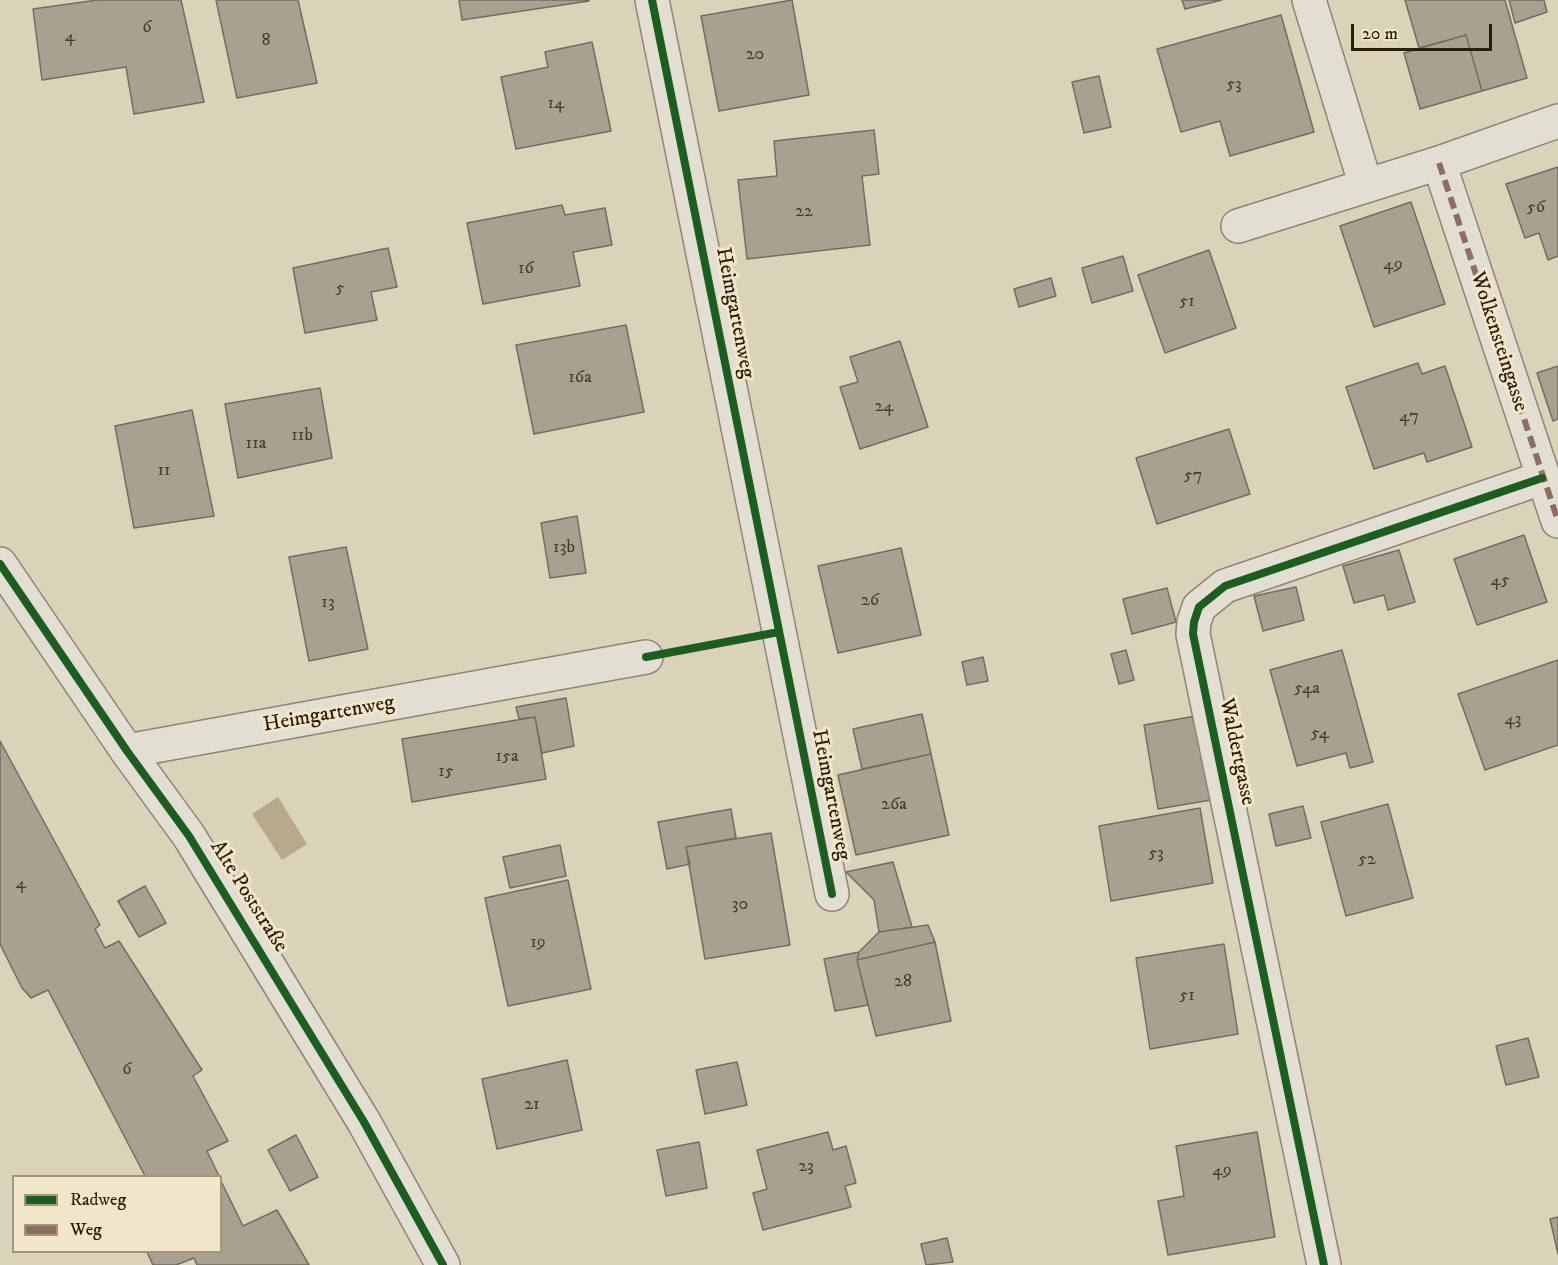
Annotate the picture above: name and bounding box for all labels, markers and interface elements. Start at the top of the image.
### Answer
scale bar [1354,12,1495,50]
house number: 6 [142,17,152,39]
text: 20 m [1362,23,1398,45]
house number: 4 [65,26,75,48]
house number: 8 [261,30,271,52]
house number: 20 [746,44,764,66]
house number: 53 [1226,74,1242,96]
house number: 14 [548,93,564,115]
house number: 56 [1527,197,1545,219]
house number: 22 [795,201,813,223]
street label: Heimgartenweg [709,245,759,381]
house number: 49 [1383,254,1403,276]
house number: 16 [518,258,534,280]
street label: Wolkensteingasse [1464,269,1532,415]
house number: 5 [336,278,344,300]
house number: 51 [1179,291,1195,313]
house number: 16a [568,367,592,389]
house number: 24 [874,396,894,418]
house number: 47 [1399,406,1419,428]
house number: 11b [291,425,313,447]
house number: 11a [246,433,266,455]
house number: 11 [157,460,171,482]
house number: 57 [1184,465,1202,487]
house number: 13b [553,537,575,559]
house number: 45 [1490,570,1510,592]
house number: 26 [861,590,879,612]
house number: 13 [321,592,335,614]
house number: 54a [1294,678,1320,700]
street label: Heimgartenweg [261,691,397,739]
street label: Waldertgasse [1212,696,1260,808]
house number: 43 [1504,709,1522,731]
house number: 54 [1311,723,1329,745]
street label: Heimgartenweg [805,727,855,863]
house number: 15a [495,746,519,768]
house number: 15 [438,761,454,783]
house number: 26a [881,794,907,816]
street label: Alte Poststraße [204,836,292,958]
house number: 53 [1148,843,1164,865]
house number: 52 [1358,849,1376,871]
house number: 4 [16,873,26,895]
house number: 30 [732,894,748,916]
house number: 19 [530,932,546,954]
house number: 28 [894,971,912,993]
house number: 51 [1179,985,1195,1007]
house number: 6 [122,1059,132,1081]
house number: 21 [524,1094,540,1116]
house number: 23 [798,1156,814,1178]
house number: 49 [1212,1160,1232,1182]
legend [12,1175,222,1253]
text: Radweg [70,1189,126,1211]
text: Weg [70,1219,102,1241]

